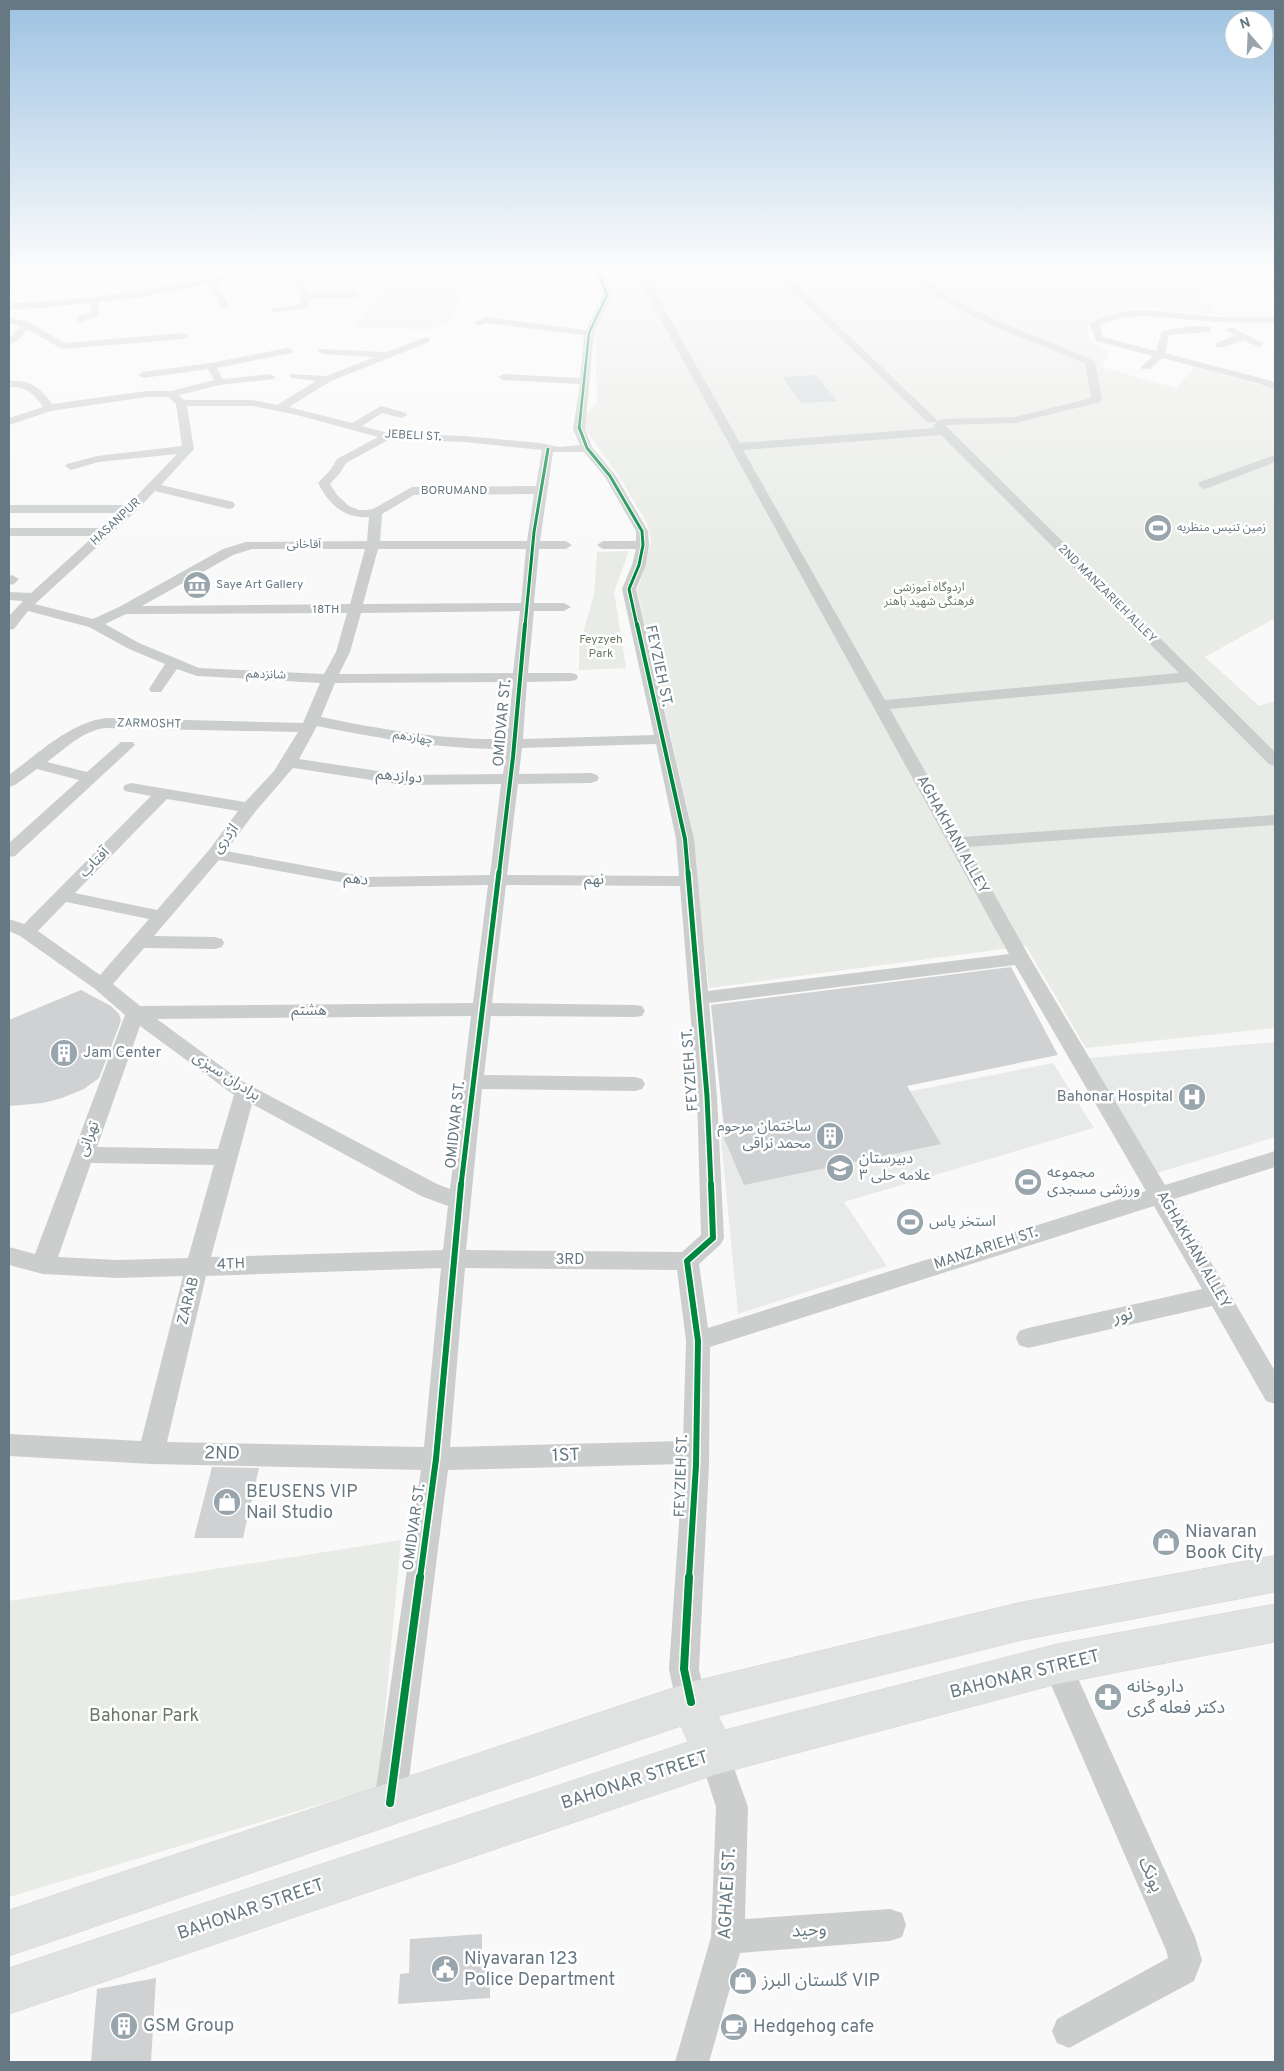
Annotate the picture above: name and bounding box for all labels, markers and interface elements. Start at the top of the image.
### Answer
north arrow [1224,10,1274,60]
text: N [1238,14,1253,34]
street label: JEBELI ST. [384,427,442,445]
street label: BORUMAND [421,483,487,499]
street label: HASANPUR [88,495,144,549]
sports icon: زمین تنیس منظریه [1143,513,1173,543]
place label: زمین تنیس منظریه [1177,520,1266,536]
street label: آقاخانی [287,537,322,553]
street label: 2ND MANZARIEH ALLEY [1054,541,1160,647]
museum icon: Saye Art Gallery [182,570,212,600]
place label: Saye Art Gallery [216,577,303,593]
park label: اردوگاه آموزشی فرهنگی شهید باهنر [883,580,974,610]
street label: 18TH [313,602,339,618]
street label: FEYZIEH ST. [640,623,676,709]
park label: Feyzyeh Park [579,632,623,662]
street label: شانزدهم [246,666,286,684]
street label: OMIDVAR ST. [490,679,516,767]
street label: ZARMOSHT [117,715,181,733]
street label: چهاردهم [392,727,434,749]
street label: دوازدهم [375,766,423,788]
street label: AGHAKHANI ALLEY [912,772,993,898]
street label: اژدری [209,820,243,858]
street label: آفتاب [76,843,115,882]
street label: دهم [343,869,369,891]
street label: نهم [584,871,604,890]
street label: هشتم [291,1002,327,1021]
street label: FEYZIEH ST. [679,1028,703,1112]
building icon: Jam Center [49,1038,79,1068]
place label: Jam Center [83,1044,161,1063]
street label: برادران سبزی [189,1048,263,1106]
street label: OMIDVAR ST. [442,1080,470,1170]
hospital icon: Bahonar Hospital [1177,1082,1207,1112]
place label: Bahonar Hospital [1057,1088,1173,1107]
place label: ساختمان مرحوم محمد نراقی [717,1118,811,1154]
street label: تهرانی [74,1119,104,1159]
building icon: ساختمان مرحوم محمد نراقی [815,1121,845,1151]
place label: دبیرستان علامه حلی ۳ [859,1150,931,1186]
school or university icon: دبیرستان علامه حلی ۳ [825,1153,855,1183]
place label: مجموعه ورزشی مسجدی [1047,1164,1140,1200]
sports icon: مجموعه ورزشی مسجدی [1013,1167,1043,1197]
street label: AGHAKHANI ALLEY [1152,1188,1235,1313]
sports icon: استخر یاس [895,1207,925,1237]
place label: استخر یاس [929,1213,996,1232]
street label: MANZARIEH ST. [932,1223,1040,1275]
street label: 3RD [555,1251,585,1270]
street label: 4TH [217,1255,245,1275]
street label: ZARAB [174,1275,204,1327]
street label: نور [1110,1303,1135,1330]
street label: FEYZIEH ST. [671,1434,693,1518]
street label: 2ND [204,1442,240,1466]
street label: 1ST [552,1444,580,1468]
place label: BEUSENS VIP Nail Studio [246,1481,357,1525]
street label: OMIDVAR ST. [399,1482,431,1572]
shop icon: BEUSENS VIP Nail Studio [212,1487,242,1517]
place label: Niavaran Book City [1185,1521,1263,1565]
shop icon: Niavaran Book City [1151,1527,1181,1557]
street label: BAHONAR STREET [948,1645,1102,1705]
place label: داروخانه دکتر فعله گری [1127,1676,1225,1720]
pharmacy icon: داروخانه دکتر فعله گری [1093,1682,1123,1712]
park label: Bahonar Park [89,1705,199,1728]
street label: BAHONAR STREET [558,1746,712,1816]
street label: AGHAEI ST. [714,1848,742,1940]
street label: پونک [1132,1854,1168,1896]
street label: BAHONAR STREET [174,1874,328,1946]
street label: وحید [791,1918,827,1944]
place label: Niyavaran 123 Police Department [464,1948,615,1992]
public building icon: Niyavaran 123 Police Department [430,1954,460,1984]
shop icon: گلستان البرز VIP [728,1966,758,1996]
place label: گلستان البرز VIP [761,1970,880,1993]
building icon: GSM Group [109,2011,139,2041]
cafe icon: Hedgehog cafe [719,2012,749,2042]
place label: GSM Group [143,2015,234,2038]
place label: Hedgehog cafe [753,2016,874,2039]

